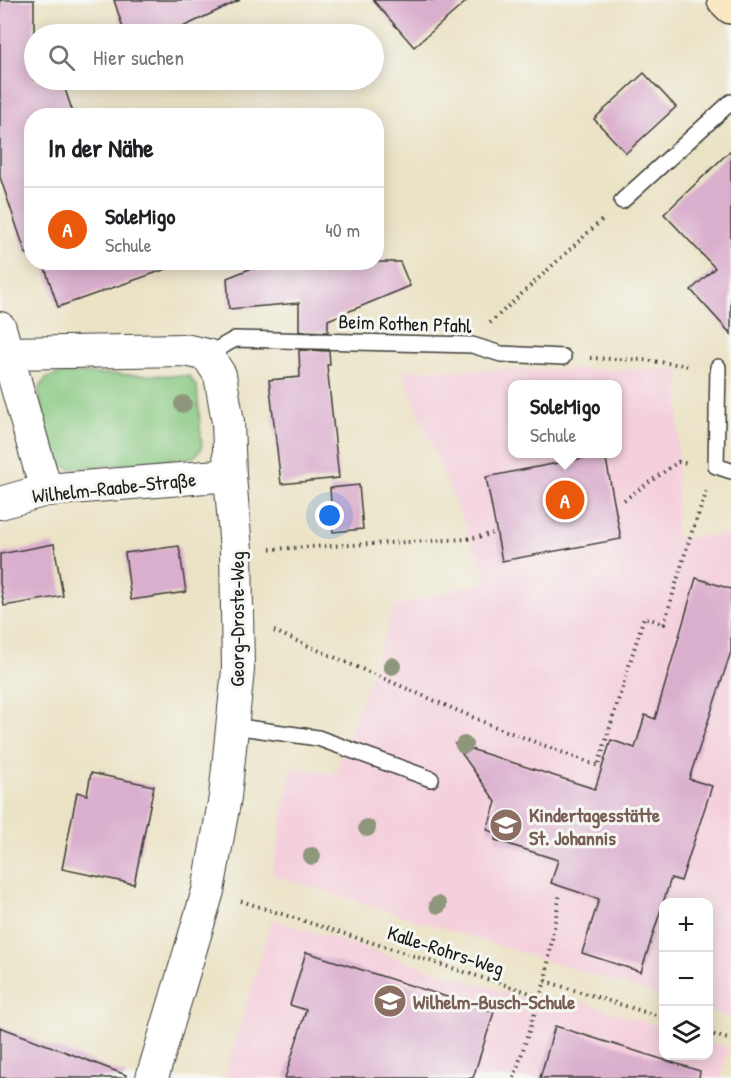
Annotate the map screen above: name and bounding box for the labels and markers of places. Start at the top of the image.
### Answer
pin: A [546,478,584,522]
place label: Kindertagesstätte St. Johannis [529,801,660,851]
school or university icon: Kindertagesstätte St. Johannis [488,807,524,843]
school or university icon: Wilhelm-Busch-Schule [372,983,408,1019]
place label: Wilhelm-Busch-Schule [413,988,575,1015]

